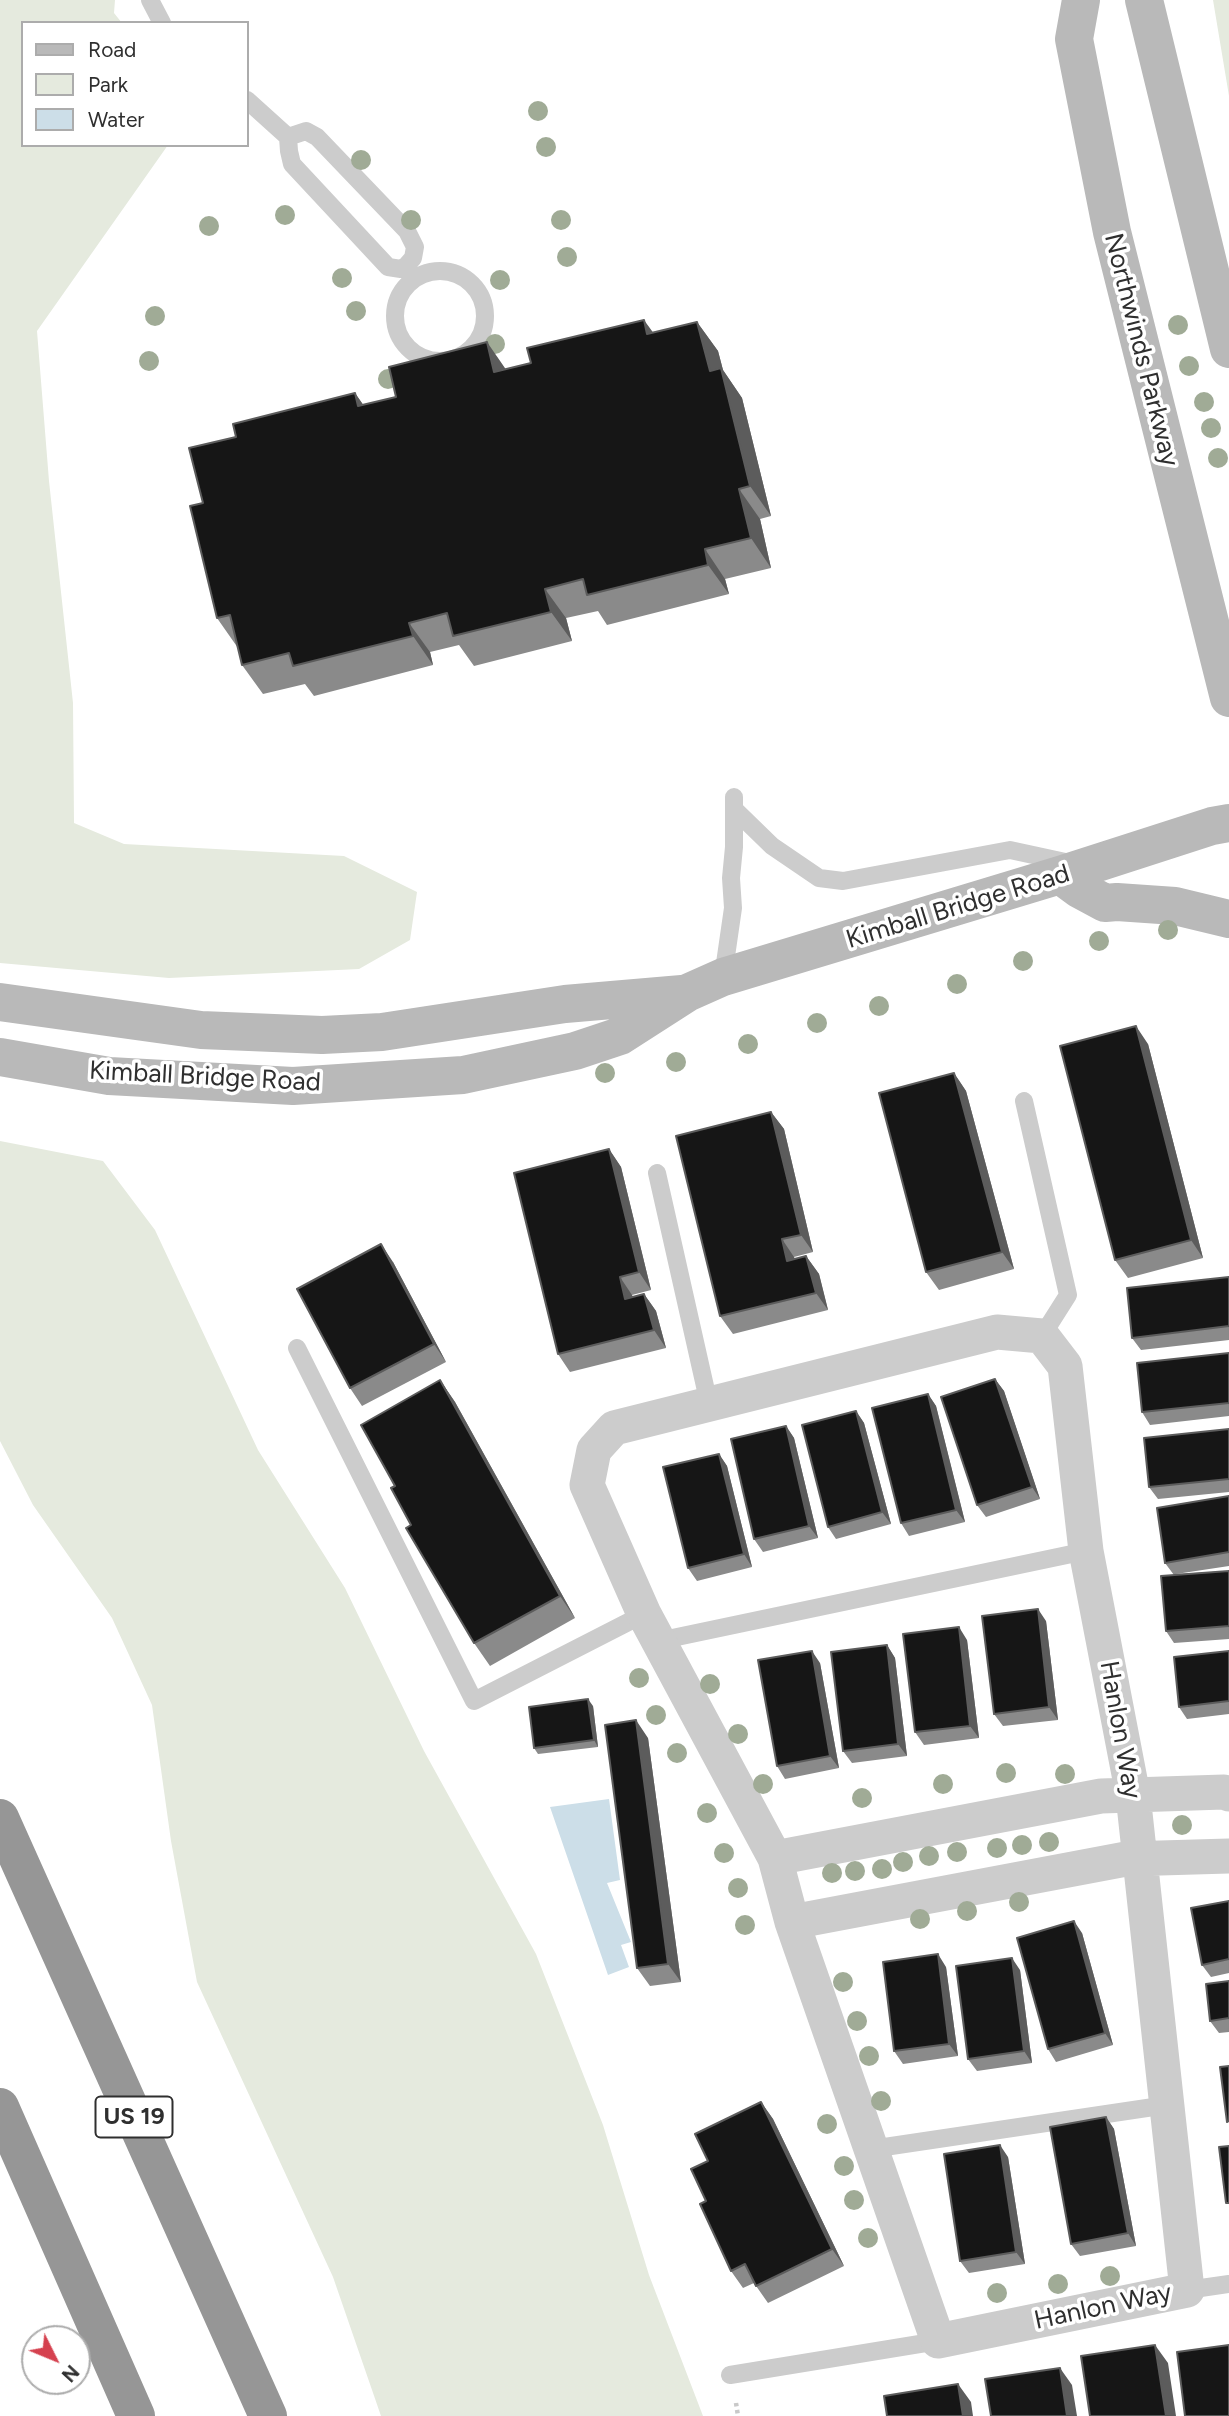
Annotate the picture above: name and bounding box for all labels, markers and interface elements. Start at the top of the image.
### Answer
legend [21,21,248,147]
text: Road [88,37,136,62]
text: Park [88,72,128,97]
text: Water [88,107,144,132]
street label: Northwinds Parkway [1097,230,1185,470]
street label: Kimball Bridge Road [842,858,1074,956]
street label: Kimball Bridge Road [88,1055,322,1099]
street label: Hanlon Way [1093,1659,1147,1801]
road number: US 19 [96,2096,172,2138]
street label: Hanlon Way [1031,2277,1175,2337]
north arrow [21,2325,91,2395]
text: N [57,2360,84,2387]

